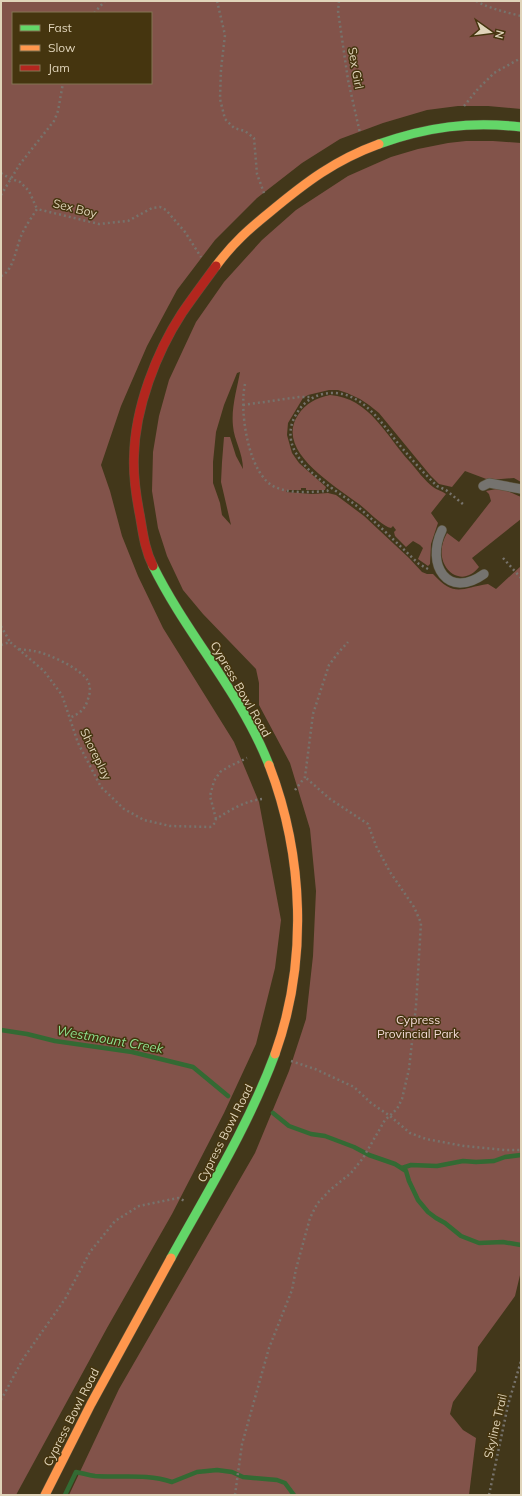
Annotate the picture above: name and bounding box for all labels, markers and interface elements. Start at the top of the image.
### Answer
legend [12,12,152,84]
north arrow [470,12,510,52]
text: Fast [48,20,72,35]
text: N [492,29,508,40]
text: Slow [48,40,76,55]
street label: Sex Girl [345,46,367,90]
text: Jam [48,60,70,75]
street label: Sex Boy [51,195,99,221]
street label: Cypress Bowl Road [207,638,275,740]
street label: Shoreplay [77,726,115,783]
park label: Cypress Provincial Park [377,1012,460,1041]
water label: Westmount Creek [55,1022,165,1056]
street label: Cypress Bowl Road [194,1081,256,1185]
street label: Cypress Bowl Road [40,1365,102,1469]
street label: Skyline Trail [480,1392,510,1460]

